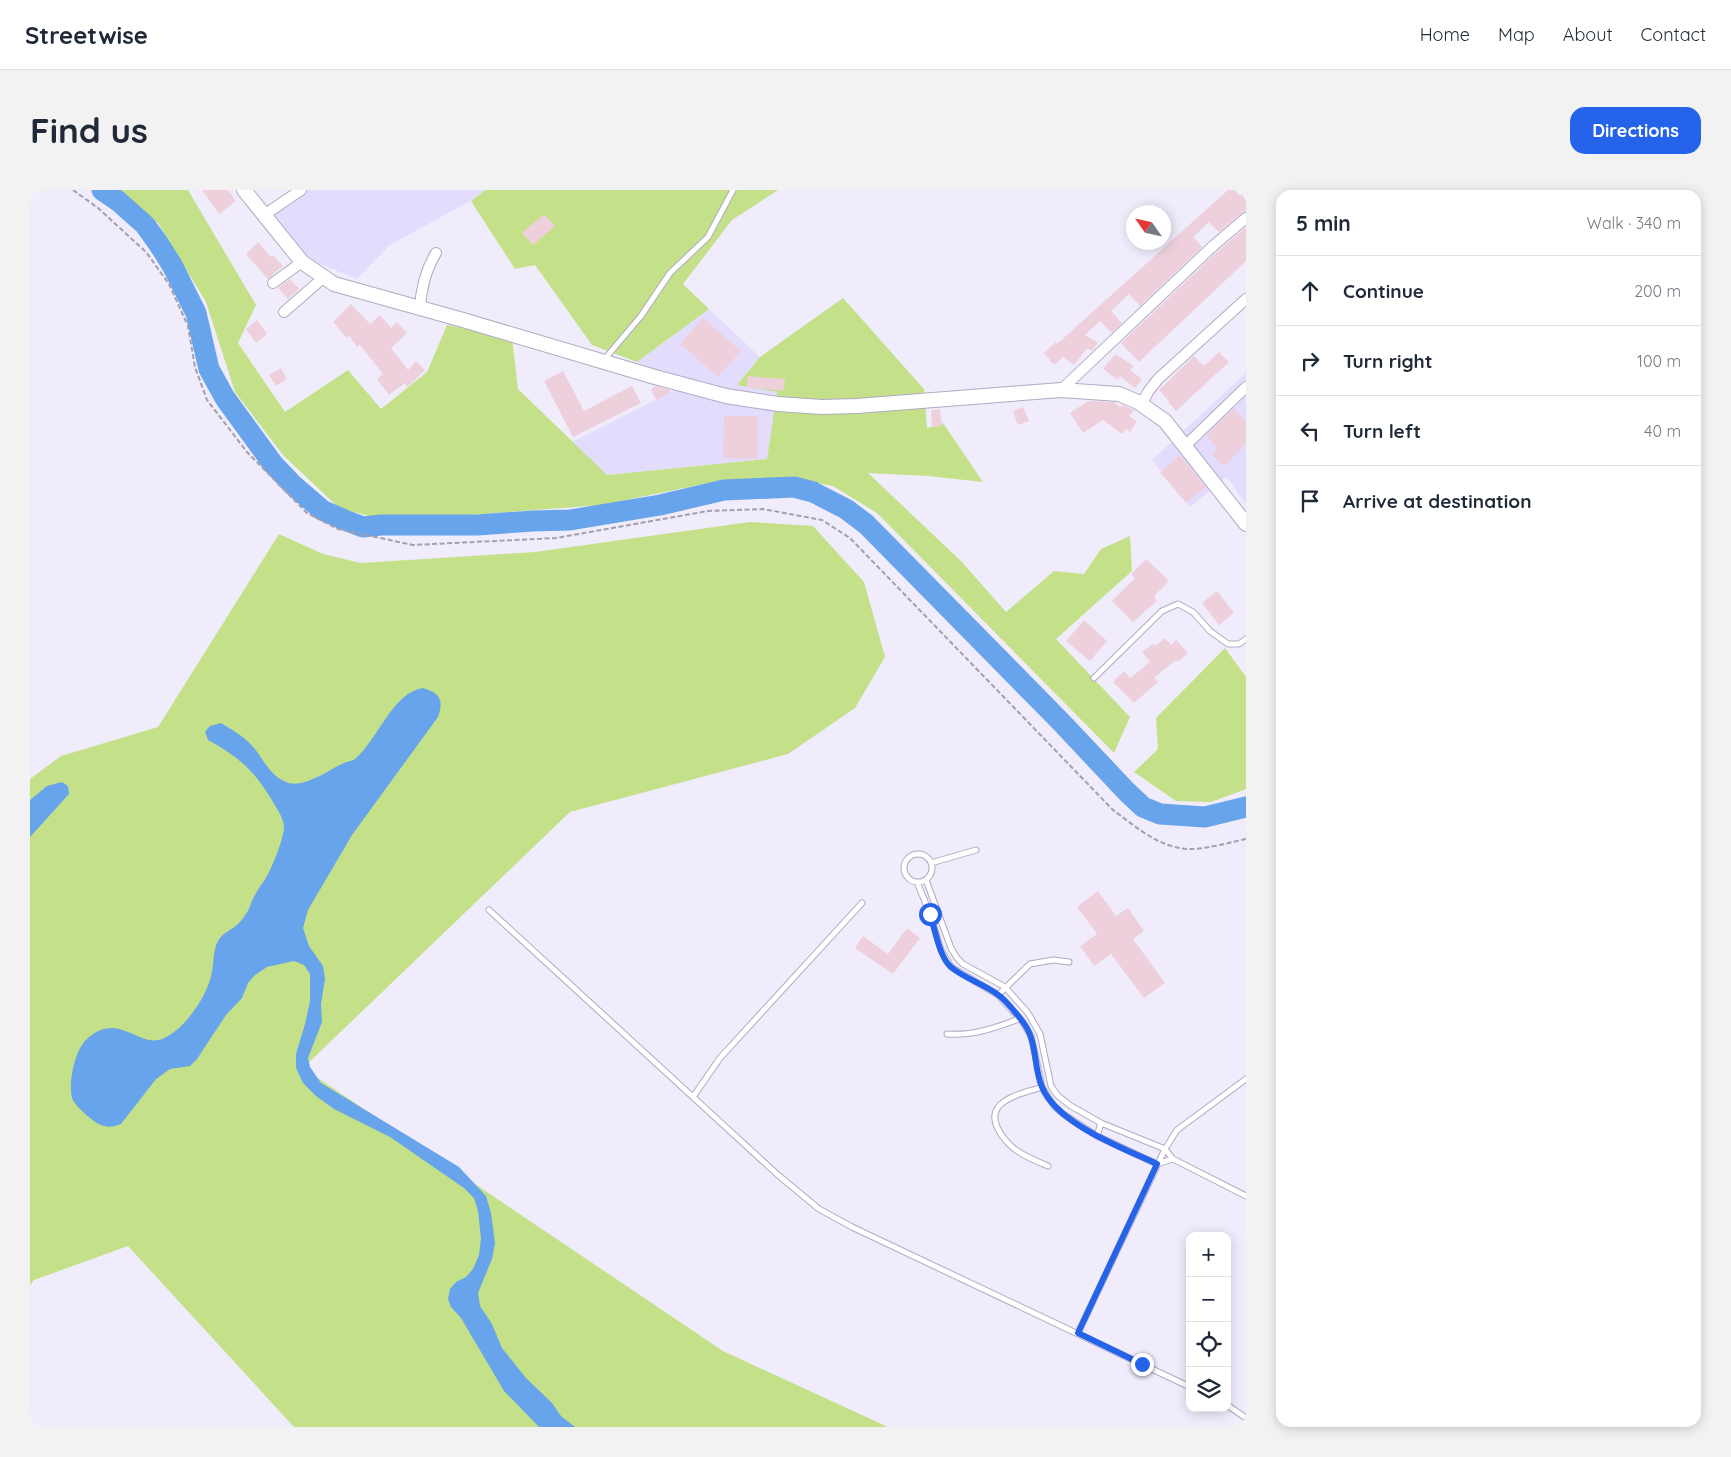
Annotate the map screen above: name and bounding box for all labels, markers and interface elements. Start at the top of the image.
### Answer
text: Streetwise [25,20,148,50]
text: Home [1420,23,1470,46]
text: Map [1498,23,1535,46]
text: About [1563,23,1613,46]
text: Contact [1641,23,1706,46]
button: Directions [1570,107,1701,154]
text: Find us [30,108,148,152]
north arrow [1126,205,1171,250]
text: 5 min [1296,210,1351,236]
text: Walk · 340 m [1587,213,1681,233]
icon: ahead [1296,277,1324,305]
text: Continue [1343,279,1424,303]
text: 200 m [1634,281,1681,301]
icon: right [1296,347,1324,375]
text: Turn right [1343,349,1432,373]
text: 100 m [1637,351,1681,371]
icon: left [1296,417,1324,445]
text: Turn left [1343,419,1421,443]
text: 40 m [1644,421,1681,441]
icon: arrive [1296,487,1324,515]
text: Arrive at destination [1343,489,1532,513]
route start [919,903,942,926]
map controls [1186,1232,1231,1412]
button: + [1186,1232,1231,1277]
button: − [1186,1277,1231,1322]
button: locate [1186,1322,1231,1367]
route end [1131,1353,1154,1376]
button: layers [1186,1367,1231,1412]

